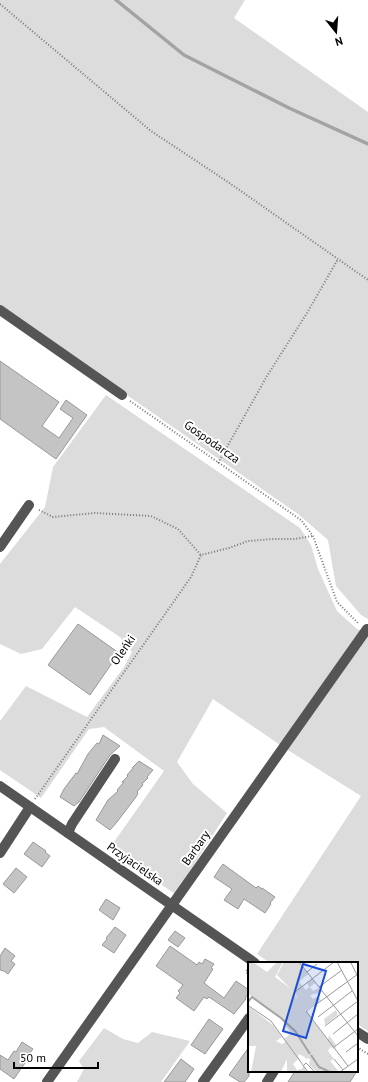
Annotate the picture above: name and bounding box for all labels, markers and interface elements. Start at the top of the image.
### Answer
north arrow [316,12,356,52]
text: N [333,34,344,49]
street label: Gospodarcza [181,417,243,466]
street label: Oleńki [107,632,138,668]
street label: Barbary [178,827,213,868]
street label: Przyjacielska [104,839,166,888]
inset map [248,962,358,1072]
scale bar [14,1044,98,1070]
text: 50 m [20,1050,46,1065]

